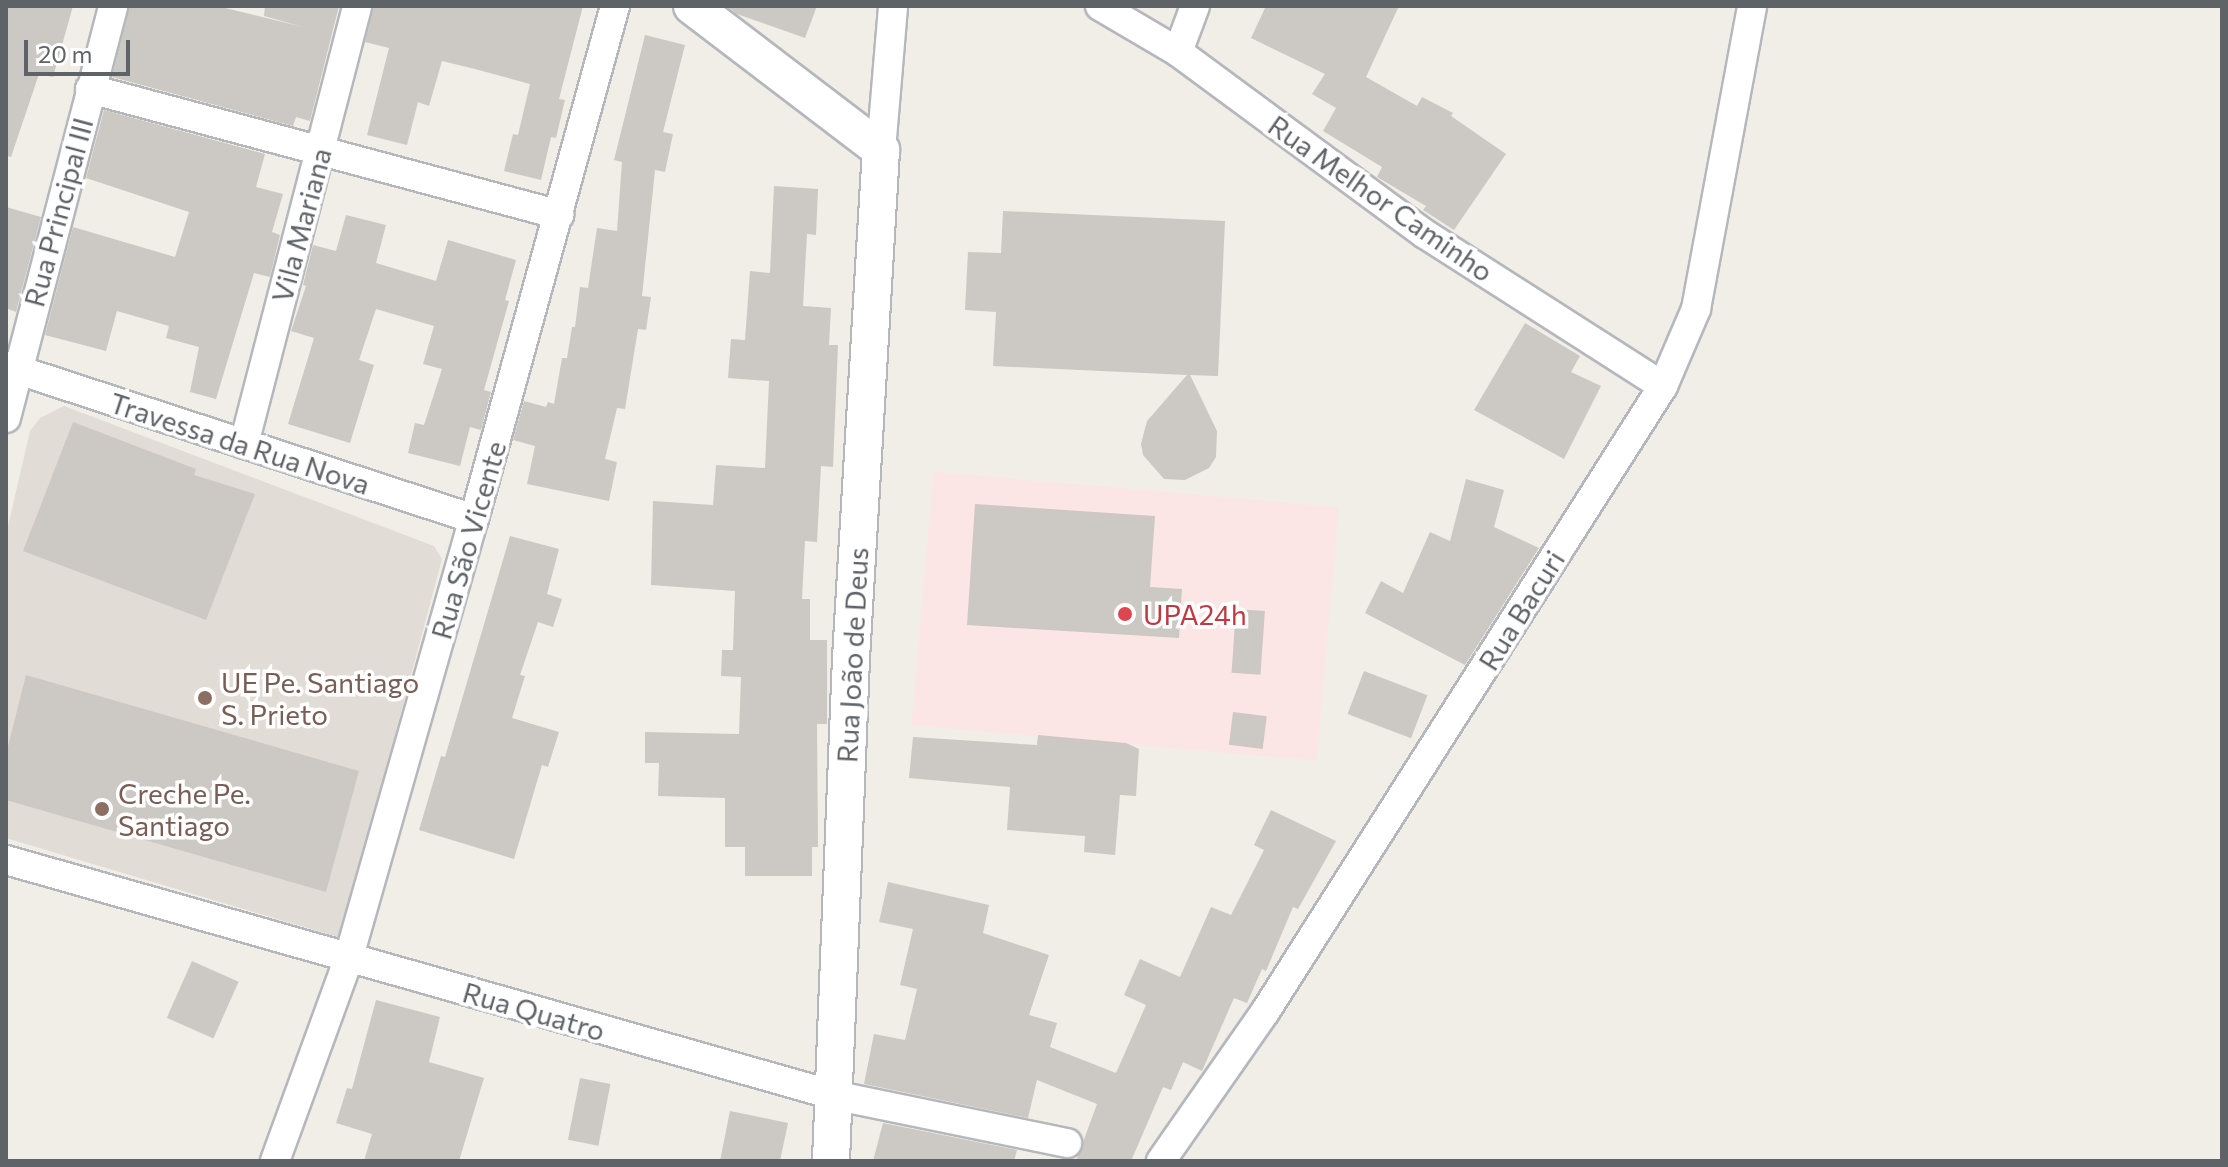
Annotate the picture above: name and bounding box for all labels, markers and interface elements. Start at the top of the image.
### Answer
scale bar [28,24,134,74]
text: 20 m [38,39,92,68]
street label: Rua Melhor Caminho [1262,108,1500,288]
street label: Rua Principal III [17,114,99,310]
street label: Vila Mariana [264,144,338,306]
street label: Travessa da Rua Nova [106,385,374,501]
street label: Rua São Vicente [424,437,512,643]
street label: Rua Bacuri [1471,544,1571,676]
street label: Rua João de Deus [830,546,874,764]
place label: UPA24h [1143,597,1247,631]
marker: UPA24h [1114,603,1136,625]
place label: UE Pe. Santiago S. Prieto [221,665,419,731]
marker: UE Pe. Santiago S. Prieto [196,689,214,707]
place label: Creche Pe. Santiago [118,776,251,842]
marker: Creche Pe. Santiago [93,800,111,818]
street label: Rua Quatro [459,975,609,1047]

